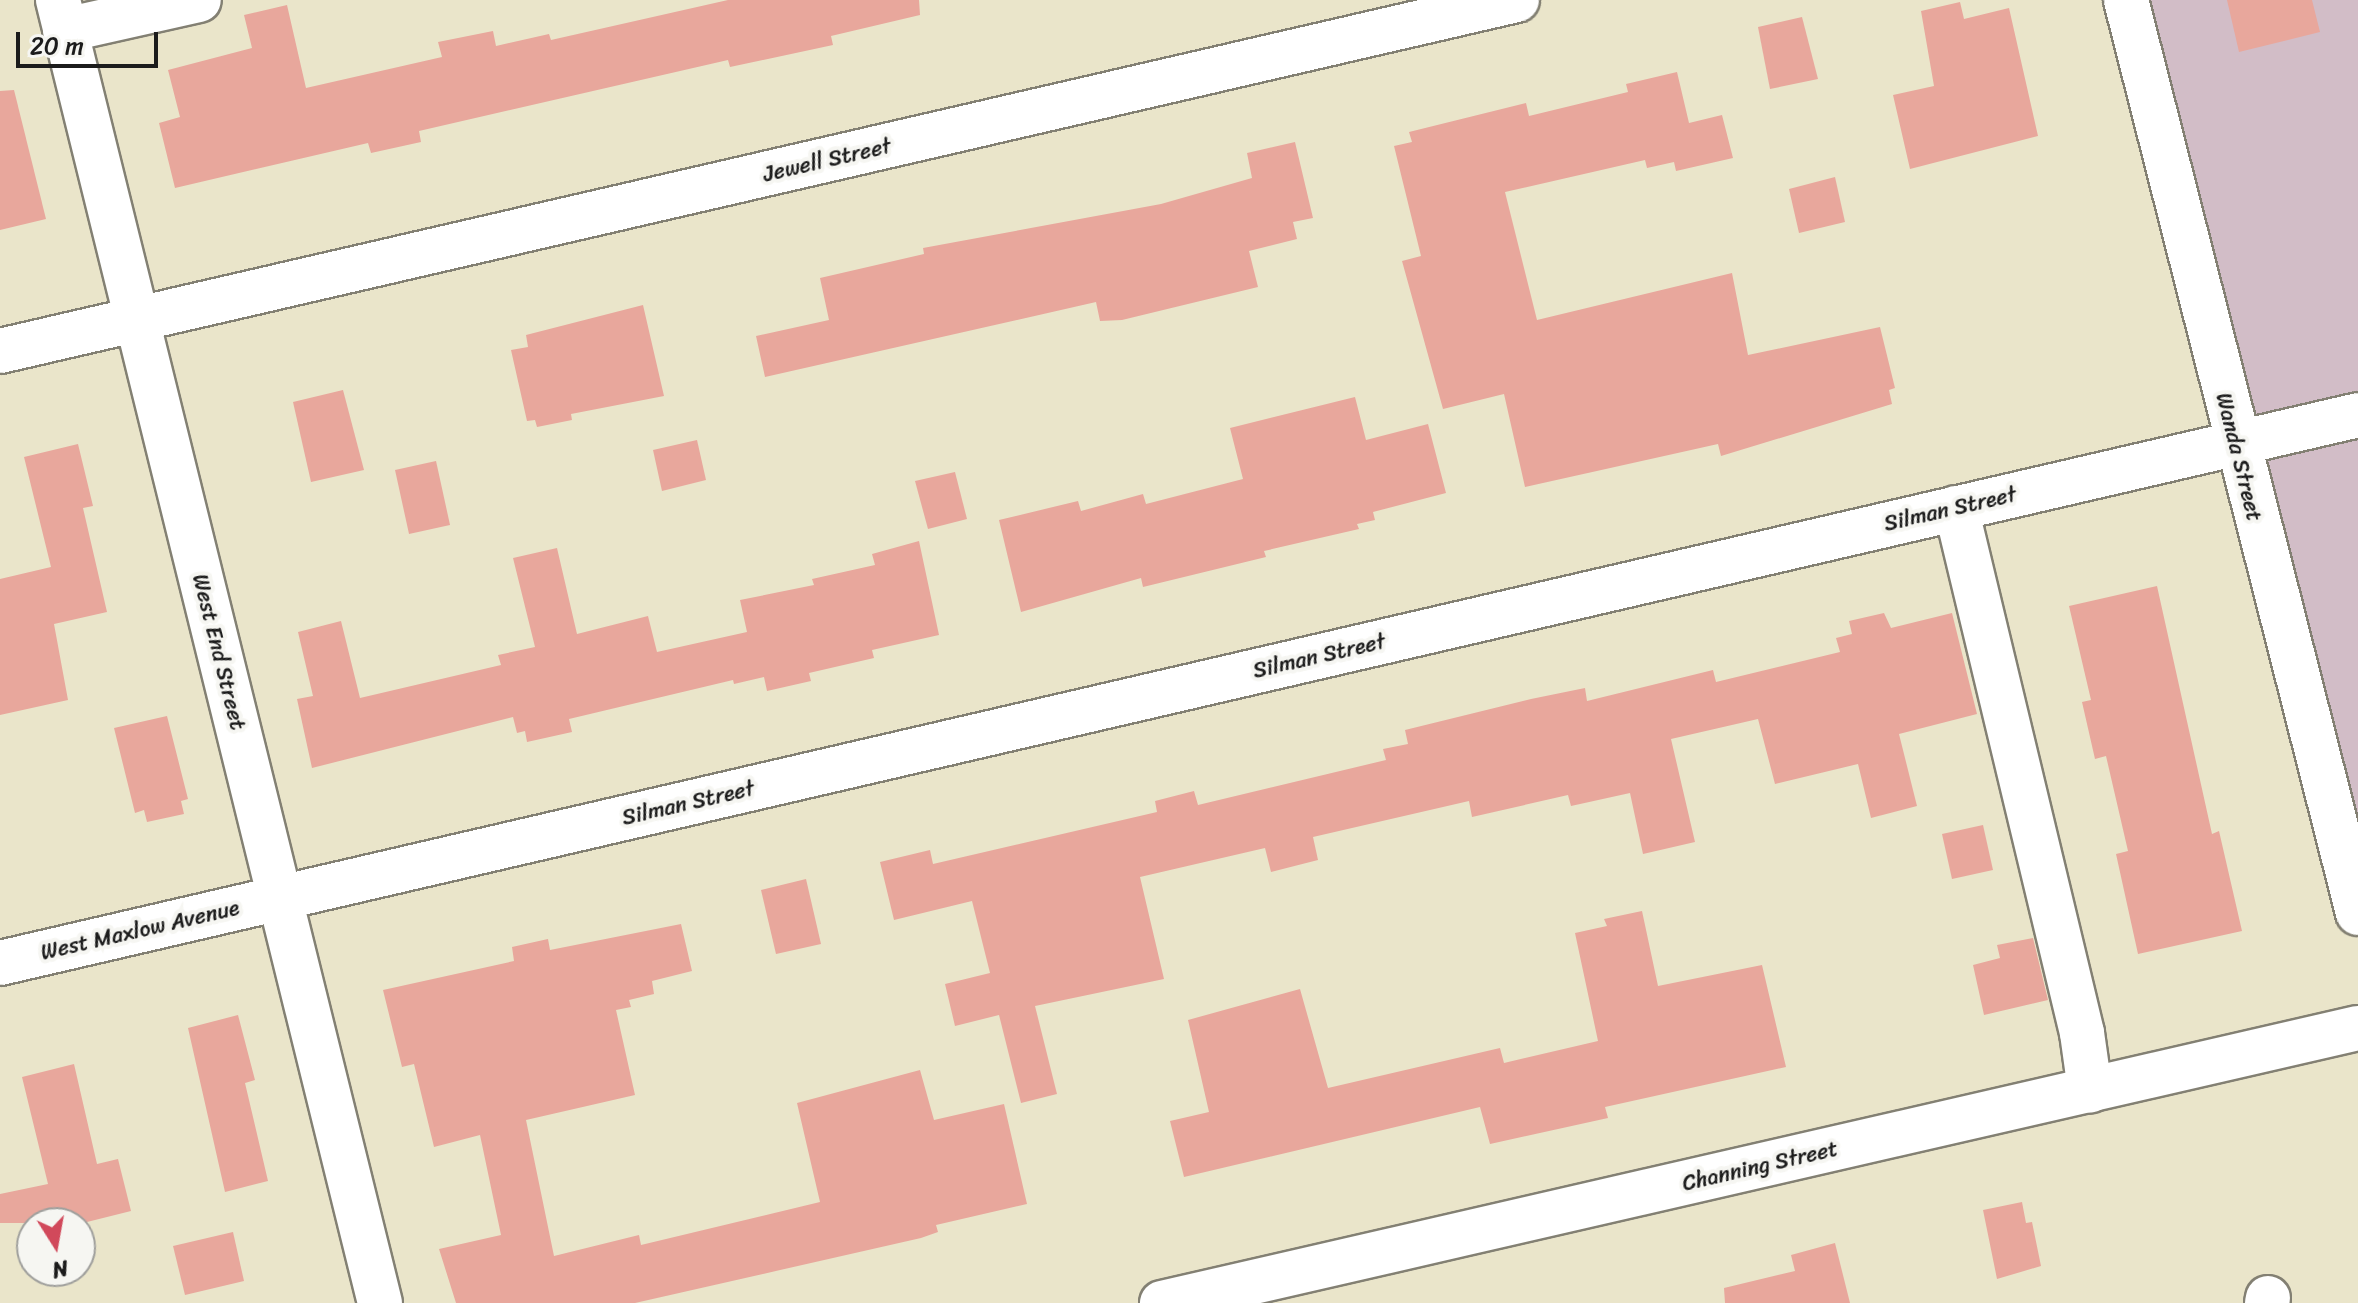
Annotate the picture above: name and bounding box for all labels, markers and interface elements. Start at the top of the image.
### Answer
scale bar [20,16,162,66]
text: 20 m [30,25,84,67]
street label: Jewell Street [761,132,893,188]
street label: Wanda Street [2210,390,2268,524]
street label: Silman Street [1881,481,2019,537]
street label: West End Street [187,572,251,732]
street label: Silman Street [1250,628,1388,684]
street label: Silman Street [619,775,757,831]
street label: West Maxlow Avenue [38,894,242,966]
street label: Channing Street [1680,1135,1840,1197]
north arrow [16,1207,96,1287]
text: N [49,1248,71,1290]

